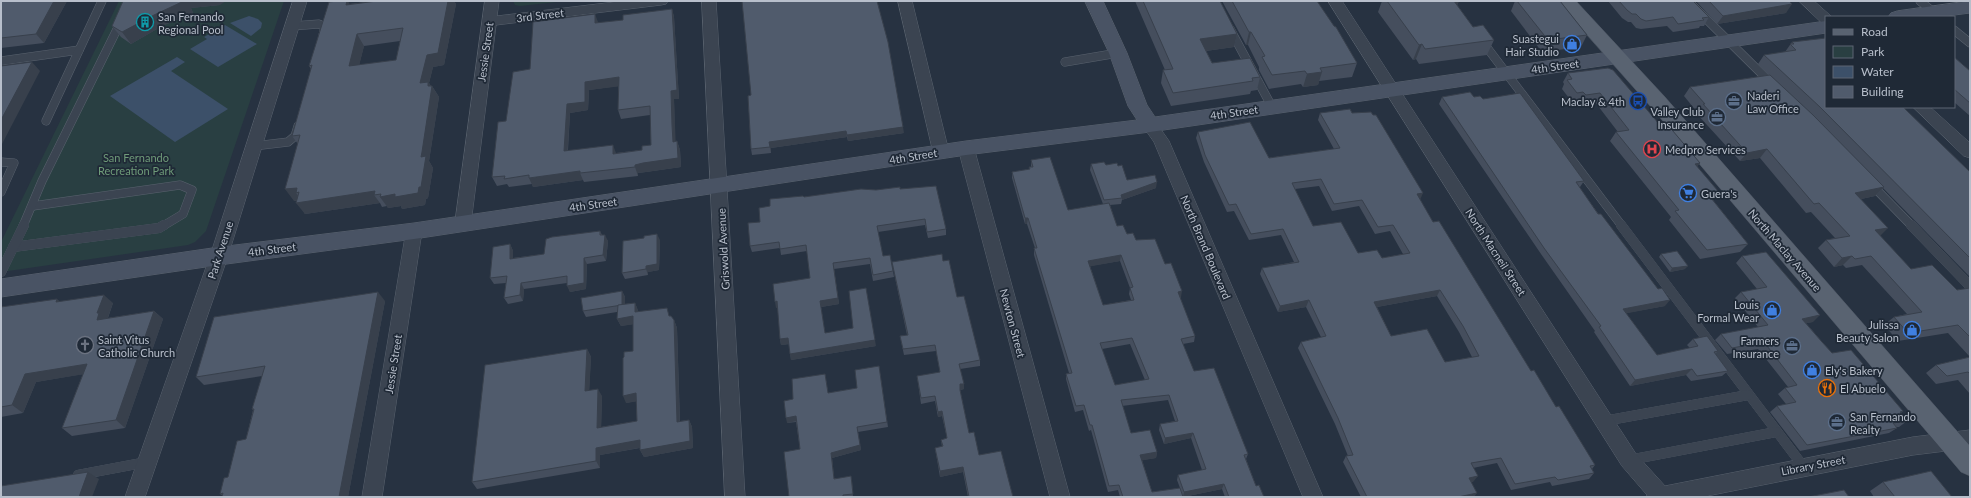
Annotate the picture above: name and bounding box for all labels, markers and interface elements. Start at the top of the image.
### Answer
street label: 3rd Street [515,6,565,24]
place label: San Fernando Regional Pool [158,10,224,36]
building icon: San Fernando Regional Pool [135,12,155,32]
legend [1825,16,1955,108]
street label: Jessie Street [474,21,496,83]
text: Road [1861,24,1888,39]
place label: Suastegui Hair Studio [1505,32,1559,58]
shop icon: Suastegui Hair Studio [1562,34,1582,54]
text: Park [1861,44,1885,59]
street label: 4th Street [1530,56,1580,76]
text: Water [1861,64,1894,79]
text: Building [1861,84,1904,99]
place label: Naderi Law Office [1747,89,1799,115]
bus stop icon: Maclay & 4th [1628,91,1648,111]
office icon: Naderi Law Office [1724,91,1744,111]
place label: Maclay & 4th [1561,95,1625,108]
street label: 4th Street [1209,102,1259,122]
place label: Valley Club Insurance [1651,105,1704,131]
office icon: Valley Club Insurance [1707,107,1727,127]
hospital icon: Medpro Services [1642,139,1662,159]
place label: Medpro Services [1665,143,1746,156]
street label: 4th Street [888,146,938,166]
park label: San Fernando Recreation Park [98,151,174,177]
supermarket icon: Guera's [1678,183,1698,203]
place label: Guera's [1701,187,1737,200]
street label: North Brand Boulevard [1178,193,1234,301]
street label: 4th Street [568,194,618,214]
street label: North Macneil Street [1463,206,1529,298]
street label: North Maclay Avenue [1746,206,1824,294]
street label: Griswold Avenue [714,208,732,290]
street label: Park Avenue [204,219,236,281]
street label: 4th Street [247,240,297,258]
street label: Newton Street [998,287,1028,359]
place label: Louis Formal Wear [1697,298,1759,324]
shop icon: Louis Formal Wear [1762,300,1782,320]
place label: Julissa Beauty Salon [1836,318,1899,344]
shop icon: Julissa Beauty Salon [1902,320,1922,340]
place label: Saint Vitus Catholic Church [98,333,175,359]
street label: Jessie Street [382,333,404,395]
place label: Farmers Insurance [1732,334,1779,360]
church icon: Saint Vitus Catholic Church [75,335,95,355]
office icon: Farmers Insurance [1782,336,1802,356]
shop icon: Ely's Bakery [1802,360,1822,380]
place label: Ely's Bakery [1825,364,1883,377]
restaurant icon: El Abuelo [1817,378,1837,398]
place label: El Abuelo [1840,382,1886,395]
place label: San Fernando Realty [1850,410,1916,436]
office icon: San Fernando Realty [1827,412,1847,432]
street label: Library Street [1780,452,1846,478]

